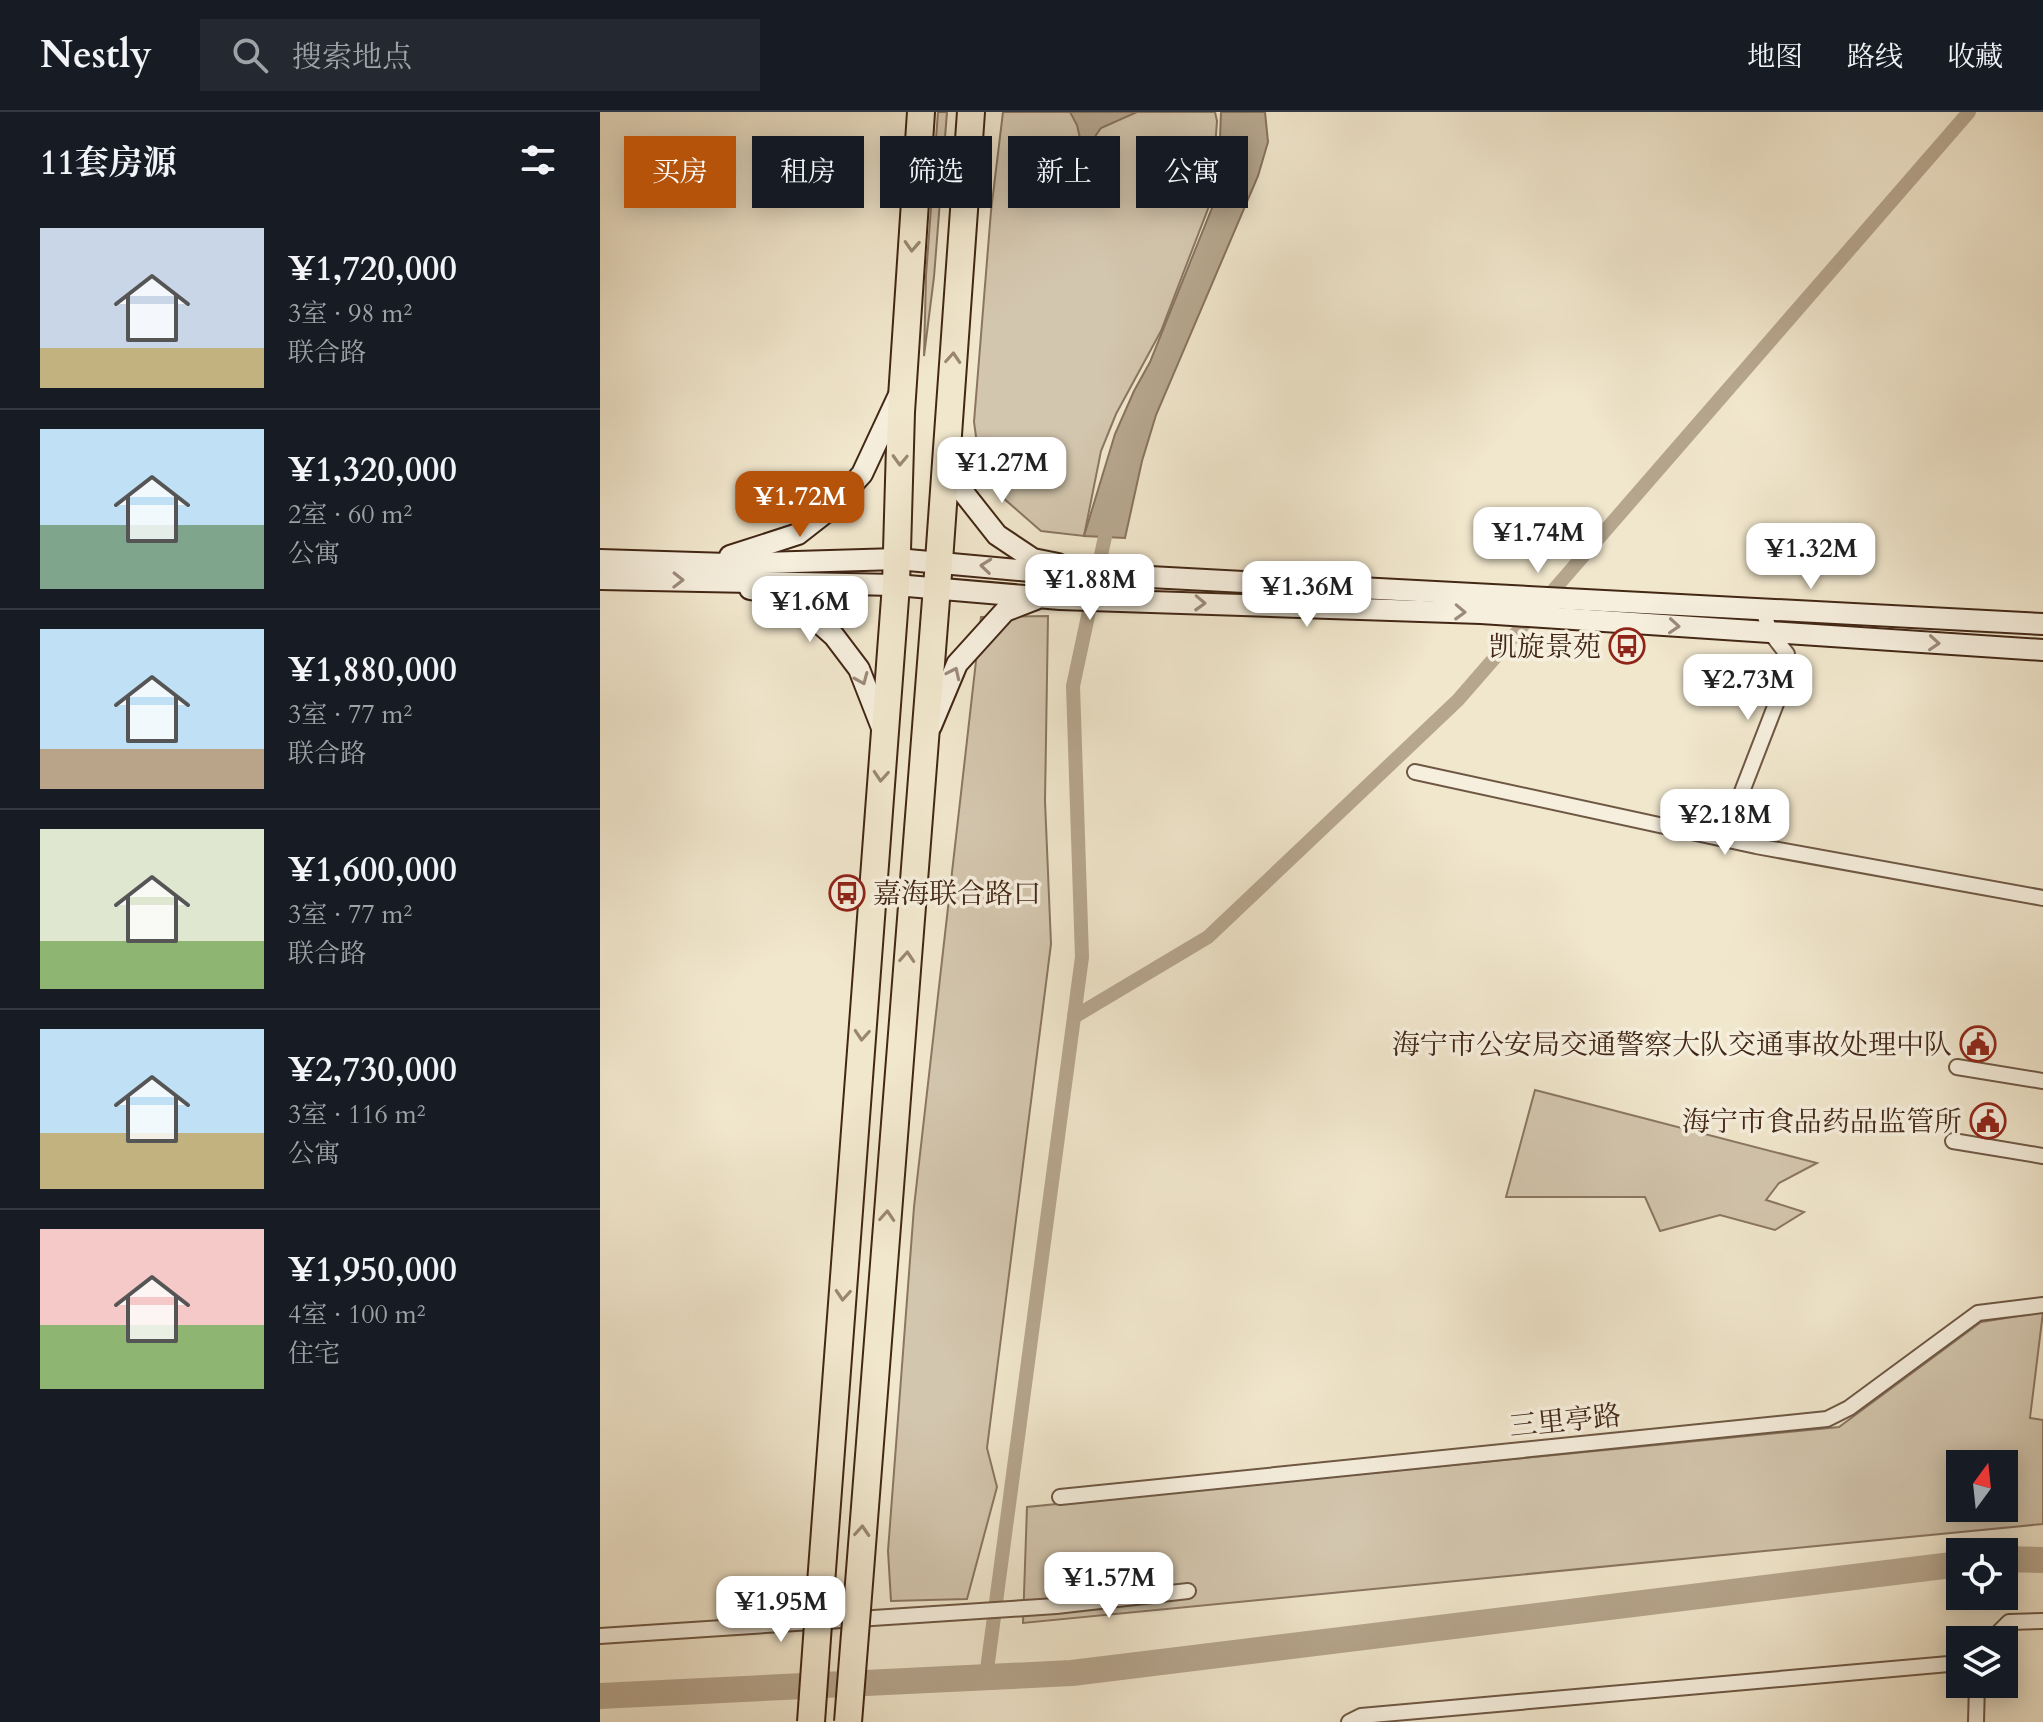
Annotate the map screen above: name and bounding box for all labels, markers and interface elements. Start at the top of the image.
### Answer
search box [200,19,760,91]
text: Nestly [40,29,152,81]
icon: search [228,33,272,77]
text: 搜索地点 [292,37,412,78]
text: 地图 [1747,38,1803,76]
text: 路线 [1847,38,1903,76]
text: 收藏 [1947,38,2003,76]
chip: 买房 [624,136,736,208]
chip: 租房 [752,136,864,208]
chip: 筛选 [880,136,992,208]
chip: 新上 [1008,136,1120,208]
chip: 公寓 [1136,136,1248,208]
icon: filters [516,138,560,182]
text: 11套房源 [40,140,177,186]
one-way arrow [904,240,921,253]
text: ¥1,720,000 [288,246,457,292]
icon: home [104,260,200,356]
text: 3室 · 98 m² [288,296,412,331]
text: 联合路 [288,335,366,370]
one-way arrow [944,351,961,364]
pin: ¥1.27M [937,437,1067,505]
text: ¥1.27M [955,445,1049,480]
text: ¥1,320,000 [288,447,457,493]
one-way arrow [891,454,908,467]
icon: home [104,461,200,557]
pin: ¥1.72M [735,471,865,539]
text: ¥1.72M [753,479,847,514]
text: 2室 · 60 m² [288,497,412,532]
pin: ¥1.74M [1473,507,1603,575]
text: ¥1.74M [1491,515,1585,550]
pin: ¥1.32M [1746,523,1876,591]
text: ¥1.32M [1764,531,1858,566]
text: 公寓 [288,536,340,571]
pin: ¥1.88M [1025,554,1155,622]
one-way arrow [979,558,992,575]
pin: ¥1.36M [1242,561,1372,629]
text: ¥1.88M [1043,562,1137,597]
text: ¥1.36M [1260,569,1354,604]
one-way arrow [672,571,685,589]
pin: ¥1.6M [754,576,866,644]
text: ¥1.6M [770,584,850,619]
one-way arrow [1194,595,1207,612]
one-way arrow [1454,604,1467,621]
one-way arrow [1668,617,1681,634]
bus stop icon: 凯旋景苑 [1608,627,1646,665]
place label: 凯旋景苑 [1489,628,1601,666]
one-way arrow [1928,634,1941,651]
text: ¥1,880,000 [288,647,457,693]
pin: ¥2.73M [1683,654,1813,722]
icon: home [104,661,200,757]
text: ¥2.73M [1701,662,1795,697]
one-way arrow [944,667,960,682]
one-way arrow [853,671,869,685]
text: 3室 · 77 m² [288,697,412,732]
text: 联合路 [288,736,366,771]
one-way arrow [873,770,890,783]
pin: ¥2.18M [1660,789,1790,857]
text: ¥2.18M [1678,797,1772,832]
text: ¥1,600,000 [288,847,457,893]
icon: home [104,861,200,957]
bus stop icon: 嘉海联合路口 [828,874,866,912]
place label: 嘉海联合路口 [873,875,1041,913]
text: 3室 · 77 m² [288,897,412,932]
text: 联合路 [288,936,366,971]
one-way arrow [898,950,915,963]
public building icon: 海宁市公安局交通警察大队交通事故处理中队 [1959,1025,1997,1063]
place label: 海宁市公安局交通警察大队交通事故处理中队 [1392,1026,1952,1064]
one-way arrow [854,1029,871,1042]
text: ¥2,730,000 [288,1047,457,1093]
icon: home [104,1061,200,1157]
text: 3室 · 116 m² [288,1097,426,1132]
public building icon: 海宁市食品药品监管所 [1969,1102,2007,1140]
place label: 海宁市食品药品监管所 [1682,1103,1962,1141]
text: 公寓 [288,1136,340,1171]
one-way arrow [878,1209,895,1222]
text: ¥1,950,000 [288,1247,457,1293]
icon: home [104,1261,200,1357]
one-way arrow [835,1289,852,1302]
text: 4室 · 100 m² [288,1297,426,1332]
text: 住宅 [288,1336,340,1371]
street label: 三里亭路 [1507,1396,1623,1446]
north arrow [1946,1450,2018,1522]
map controls [1946,1450,2018,1698]
one-way arrow [854,1524,871,1537]
button: locate [1946,1538,2018,1610]
pin: ¥1.57M [1044,1552,1174,1620]
text: ¥1.57M [1062,1560,1156,1595]
pin: ¥1.95M [716,1576,846,1644]
text: ¥1.95M [734,1584,828,1619]
button: layers [1946,1626,2018,1698]

